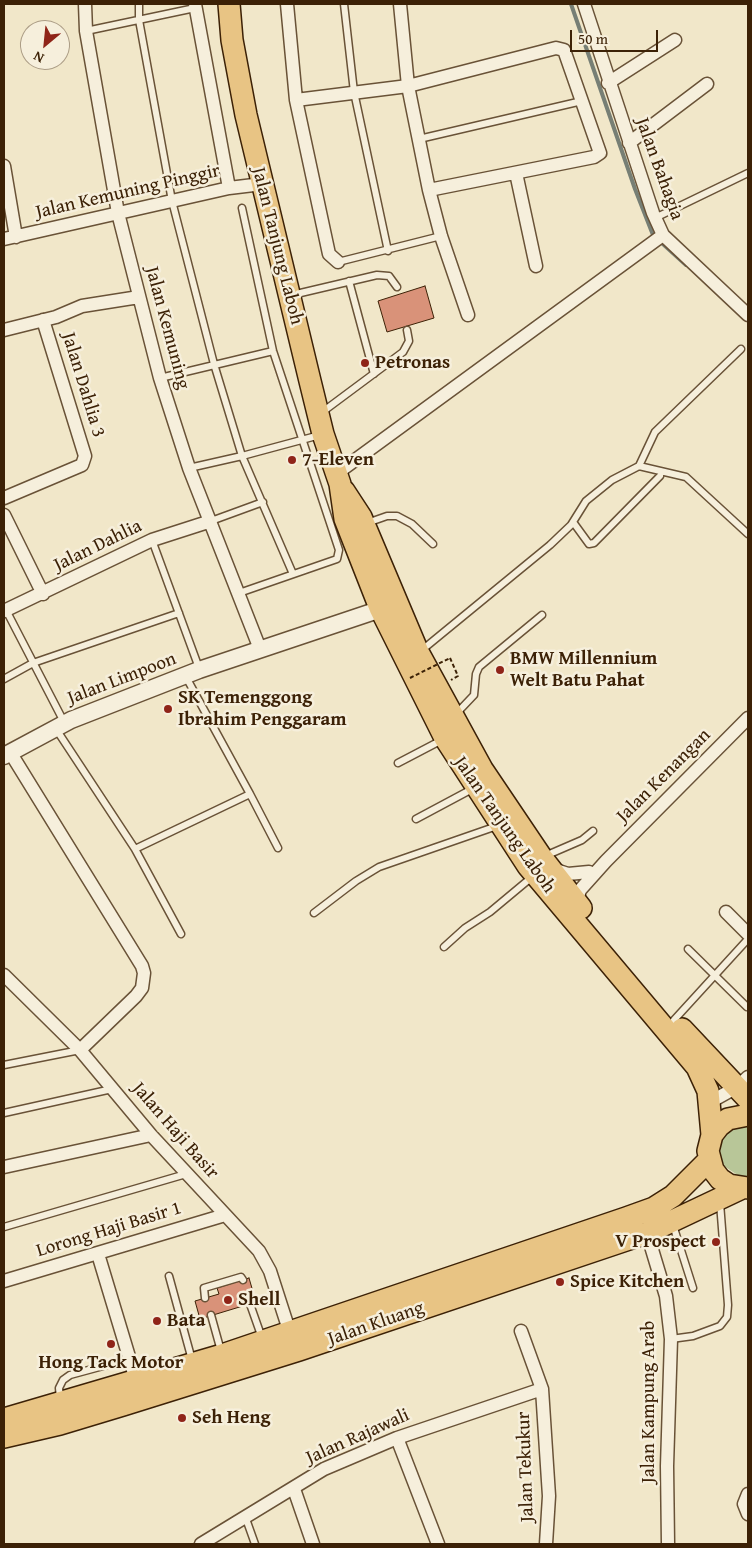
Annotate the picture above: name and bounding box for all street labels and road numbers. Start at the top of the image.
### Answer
street label: Jalan Bahagia [630,115,688,223]
street label: Jalan Kemuning Pinggir [34,160,222,224]
street label: Jalan Tanjung Laboh [246,165,308,327]
street label: Jalan Kemuning [140,264,194,392]
street label: Jalan Dahlia 3 [56,330,110,440]
street label: Jalan Dahlia [50,515,146,577]
street label: Jalan Limpoon [64,648,180,710]
street label: Jalan Kenangan [612,724,716,828]
street label: Jalan Tanjung Laboh [448,752,560,898]
street label: Jalan Haji Basir [127,1078,223,1184]
street label: Lorong Haji Basir 1 [34,1197,184,1263]
street label: Jalan Kluang [325,1297,427,1351]
street label: Jalan Kampung Arab [638,1321,660,1483]
street label: Jalan Rajawali [303,1404,413,1470]
street label: Jalan Tekukur [513,1411,539,1523]

